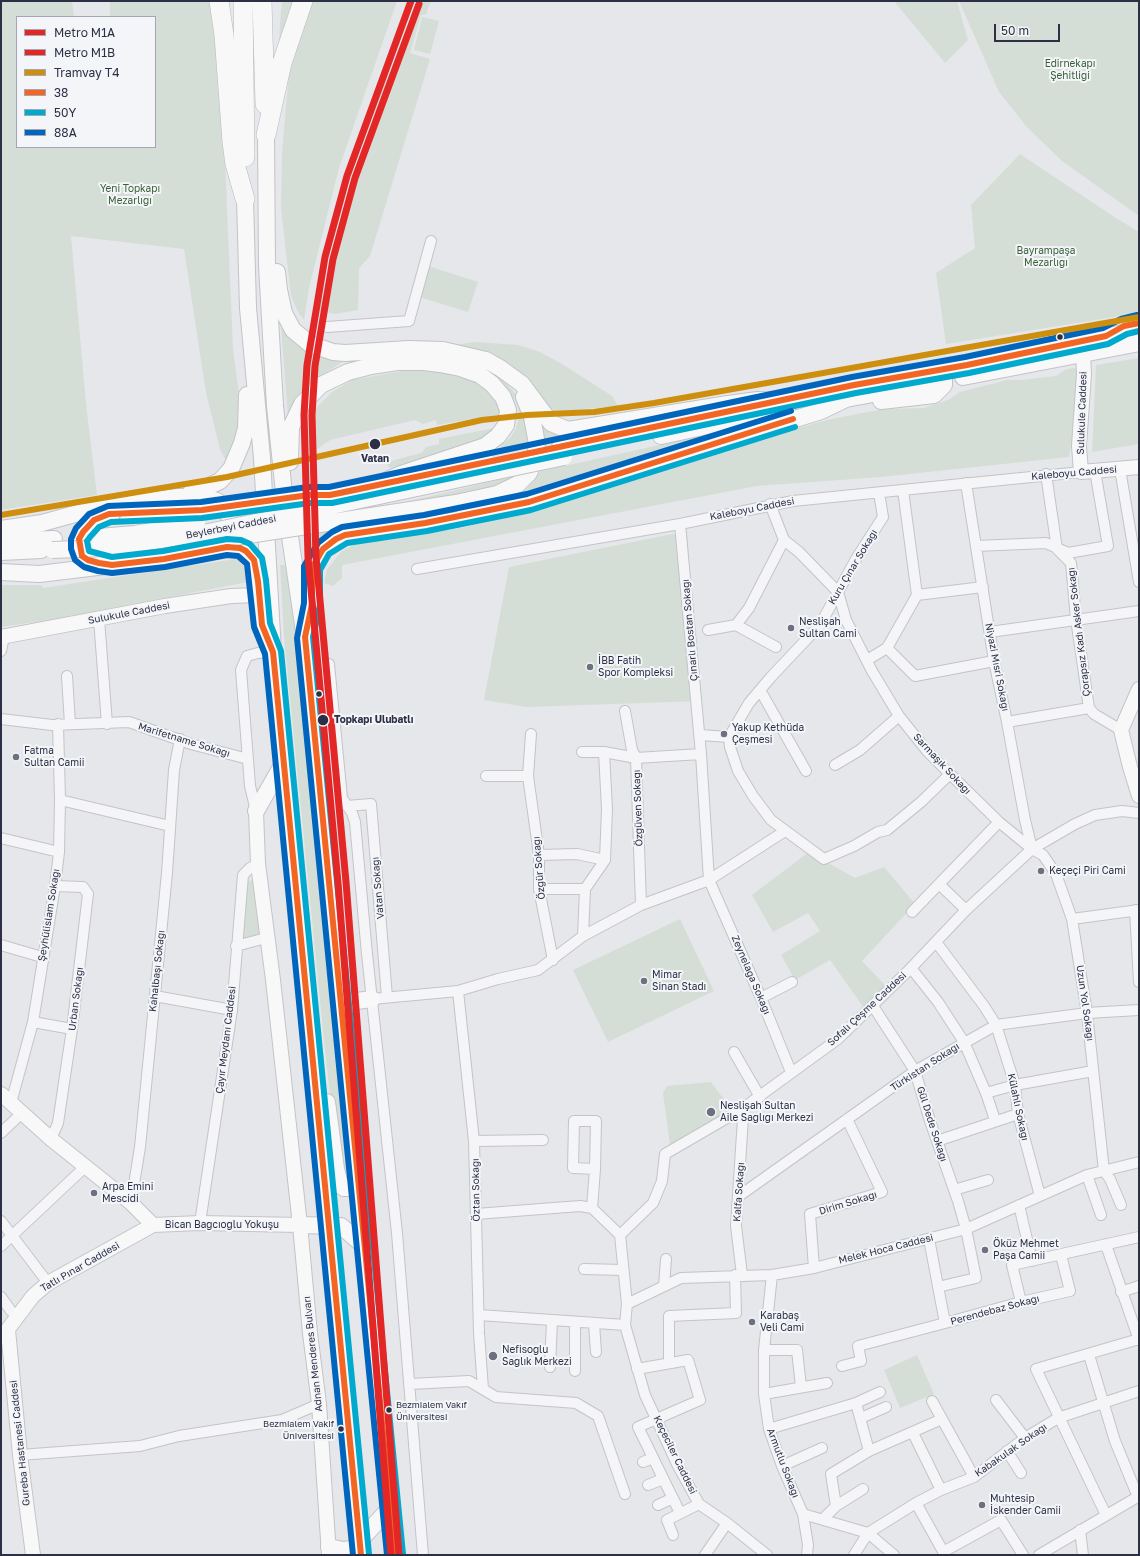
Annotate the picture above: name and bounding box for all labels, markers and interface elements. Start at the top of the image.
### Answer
legend [16,16,156,148]
scale bar [996,16,1062,42]
text: 50 m [1001,23,1029,38]
text: Metro M1A [54,25,115,40]
text: Metro M1B [54,45,115,60]
park label: Edirnekapı Şehitliği [1045,58,1095,82]
text: Tramvay T4 [54,65,119,80]
text: 38 [54,85,68,100]
text: 50Y [54,105,76,120]
text: 88A [54,125,77,140]
park label: Yeni Topkapı Mezarlığı [100,183,160,206]
park label: Bayrampaşa Mezarlığı [1017,245,1075,268]
unlabelled marker [1055,332,1065,342]
street label: Sulukule Caddesi [1075,371,1089,455]
marker: Vatan [368,437,382,451]
place label: Vatan [361,453,389,465]
street label: Kaleboyu Caddesi [1031,463,1117,483]
street label: Kaleboyu Caddesi [709,495,795,523]
street label: Beylerbeyi Caddesi [185,512,277,542]
street label: Kuru Çınar Sokağı [826,527,880,607]
street label: Çorapsız Kadı Asker Sokağı [1065,567,1093,697]
street label: Çınarlı Bostan Sokağı [680,579,700,681]
street label: Sulukule Caddesi [87,599,171,627]
place label: Neslişah Sultan Cami [799,616,857,640]
street label: Niyazi Mısri Sokağı [983,622,1011,712]
marker: Neslişah Sultan Cami [786,623,796,633]
place label: İBB Fatih Spor Kompleksi [598,655,673,678]
marker: İBB Fatih Spor Kompleksi [585,662,595,672]
unlabelled marker [314,689,324,699]
marker: Topkapı Ulubatlı [316,713,330,727]
place label: Topkapı Ulubatlı [334,714,413,726]
street label: Marifetname Sokağı [137,720,231,760]
place label: Yakup Kethüda Çeşmesi [732,722,804,746]
marker: Yakup Kethüda Çeşmesi [719,729,729,739]
street label: Sarmaşık Sokağı [911,731,973,797]
place label: Fatma Sultan Camii [24,745,84,768]
marker: Fatma Sultan Camii [11,752,21,762]
street label: Özgüven Sokağı [631,769,645,847]
street label: Özgür Sokağı [530,836,548,900]
street label: Vatan Sokağı [369,856,387,920]
place label: Keçeçi Piri Cami [1049,865,1126,877]
marker: Keçeçi Piri Cami [1036,866,1046,876]
street label: Şeyhülislam Sokağı [36,868,62,962]
street label: Kahalbaşı Sokağı [147,930,167,1012]
street label: Zeynelağa Sokağı [729,934,773,1016]
street label: Uzun Yol Sokağı [1074,964,1096,1042]
street label: Urban Sokağı [66,966,86,1032]
place label: Mimar Sinan Stadı [652,969,706,992]
street label: Sofalı Çeşme Caddesi [825,969,909,1049]
marker: Mimar Sinan Stadı [639,976,649,986]
street label: Çayır Meydanı Caddesi [213,986,239,1094]
street label: Türkistan Sokağı [888,1040,962,1094]
street label: Külahlı Sokağı [1005,1072,1031,1142]
street label: Gül Dede Sokağı [914,1085,950,1163]
place label: Neslişah Sultan Aile Sağlığı Merkezi [720,1100,814,1124]
marker: Neslişah Sultan Aile Sağlığı Merkezi [705,1106,717,1118]
street label: Öztan Sokağı [469,1158,483,1222]
street label: Kalfa Sokağı [731,1162,747,1222]
place label: Arpa Emini Mescidi [102,1181,153,1204]
marker: Arpa Emini Mescidi [89,1188,99,1198]
street label: Dirim Sokağı [818,1188,878,1218]
street label: Bican Bağcıoğlu Yokuşu [165,1219,279,1231]
street label: Melek Hoca Caddesi [837,1231,935,1267]
place label: Öküz Mehmet Paşa Camii [993,1238,1059,1262]
street label: Tatlı Pınar Caddesi [38,1240,122,1294]
marker: Öküz Mehmet Paşa Camii [980,1245,990,1255]
street label: Perendebaz Sokağı [949,1292,1041,1328]
street label: Adnan Menderes Bulvarı [301,1296,325,1412]
place label: Karabaş Veli Cami [760,1310,804,1334]
marker: Karabaş Veli Cami [747,1317,757,1327]
place label: Nefisoğlu Sağlık Merkezi [502,1344,572,1368]
marker: Nefisoğlu Sağlık Merkezi [487,1350,499,1362]
street label: Gureba Hastanesi Caddesi [7,1380,33,1506]
place label: Bezmialem Vakıf Üniversitesi [396,1400,467,1421]
marker: Bezmialem Vakıf Üniversitesi [384,1405,394,1415]
street label: Keçeciler Caddesi [651,1414,699,1496]
place label: Bezmialem Vakif Üniversitesi [263,1419,334,1440]
street label: Kabakulak Sokağı [973,1421,1049,1479]
marker: Bezmialem Vakif Üniversitesi [336,1424,346,1434]
street label: Armutlu Sokağı [764,1426,802,1500]
place label: Muhtesip İskender Camii [990,1493,1061,1516]
marker: Muhtesip İskender Camii [977,1500,987,1510]

